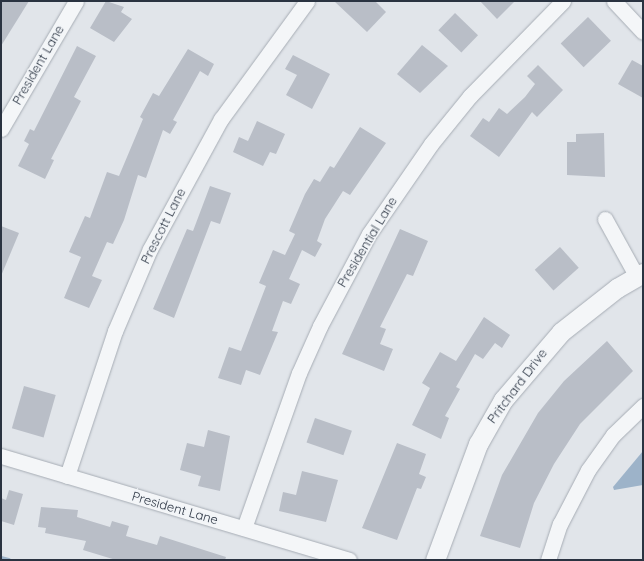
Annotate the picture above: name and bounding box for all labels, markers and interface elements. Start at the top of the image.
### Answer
street label: President Lane [9,23,67,107]
street label: Prescott Lane [137,186,189,266]
street label: Presidential Lane [334,194,400,290]
street label: Pritchard Drive [484,346,550,426]
street label: President Lane [130,488,220,528]

